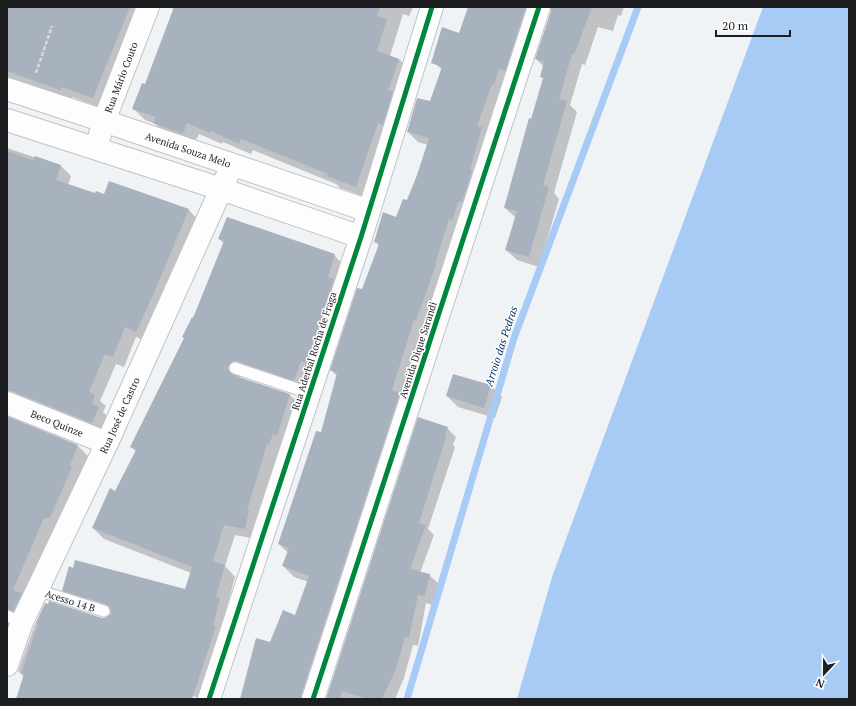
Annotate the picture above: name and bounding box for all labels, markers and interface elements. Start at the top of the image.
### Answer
scale bar [716,12,790,38]
text: 20 m [722,18,749,33]
street label: Rua Mário Couto [101,40,141,115]
street label: Avenida Souza Melo [144,129,233,170]
street label: Rua Aderbal Rocha de Fraga [289,290,339,412]
street label: Avenida Dique Sarandi [396,300,440,400]
water label: Arroio das Pedras [481,304,521,389]
street label: Rua José de Castro [96,375,142,456]
street label: Beco Quinze [29,407,85,439]
street label: Acesso 14 B [44,586,97,614]
north arrow [804,654,844,694]
text: N [813,675,827,691]

